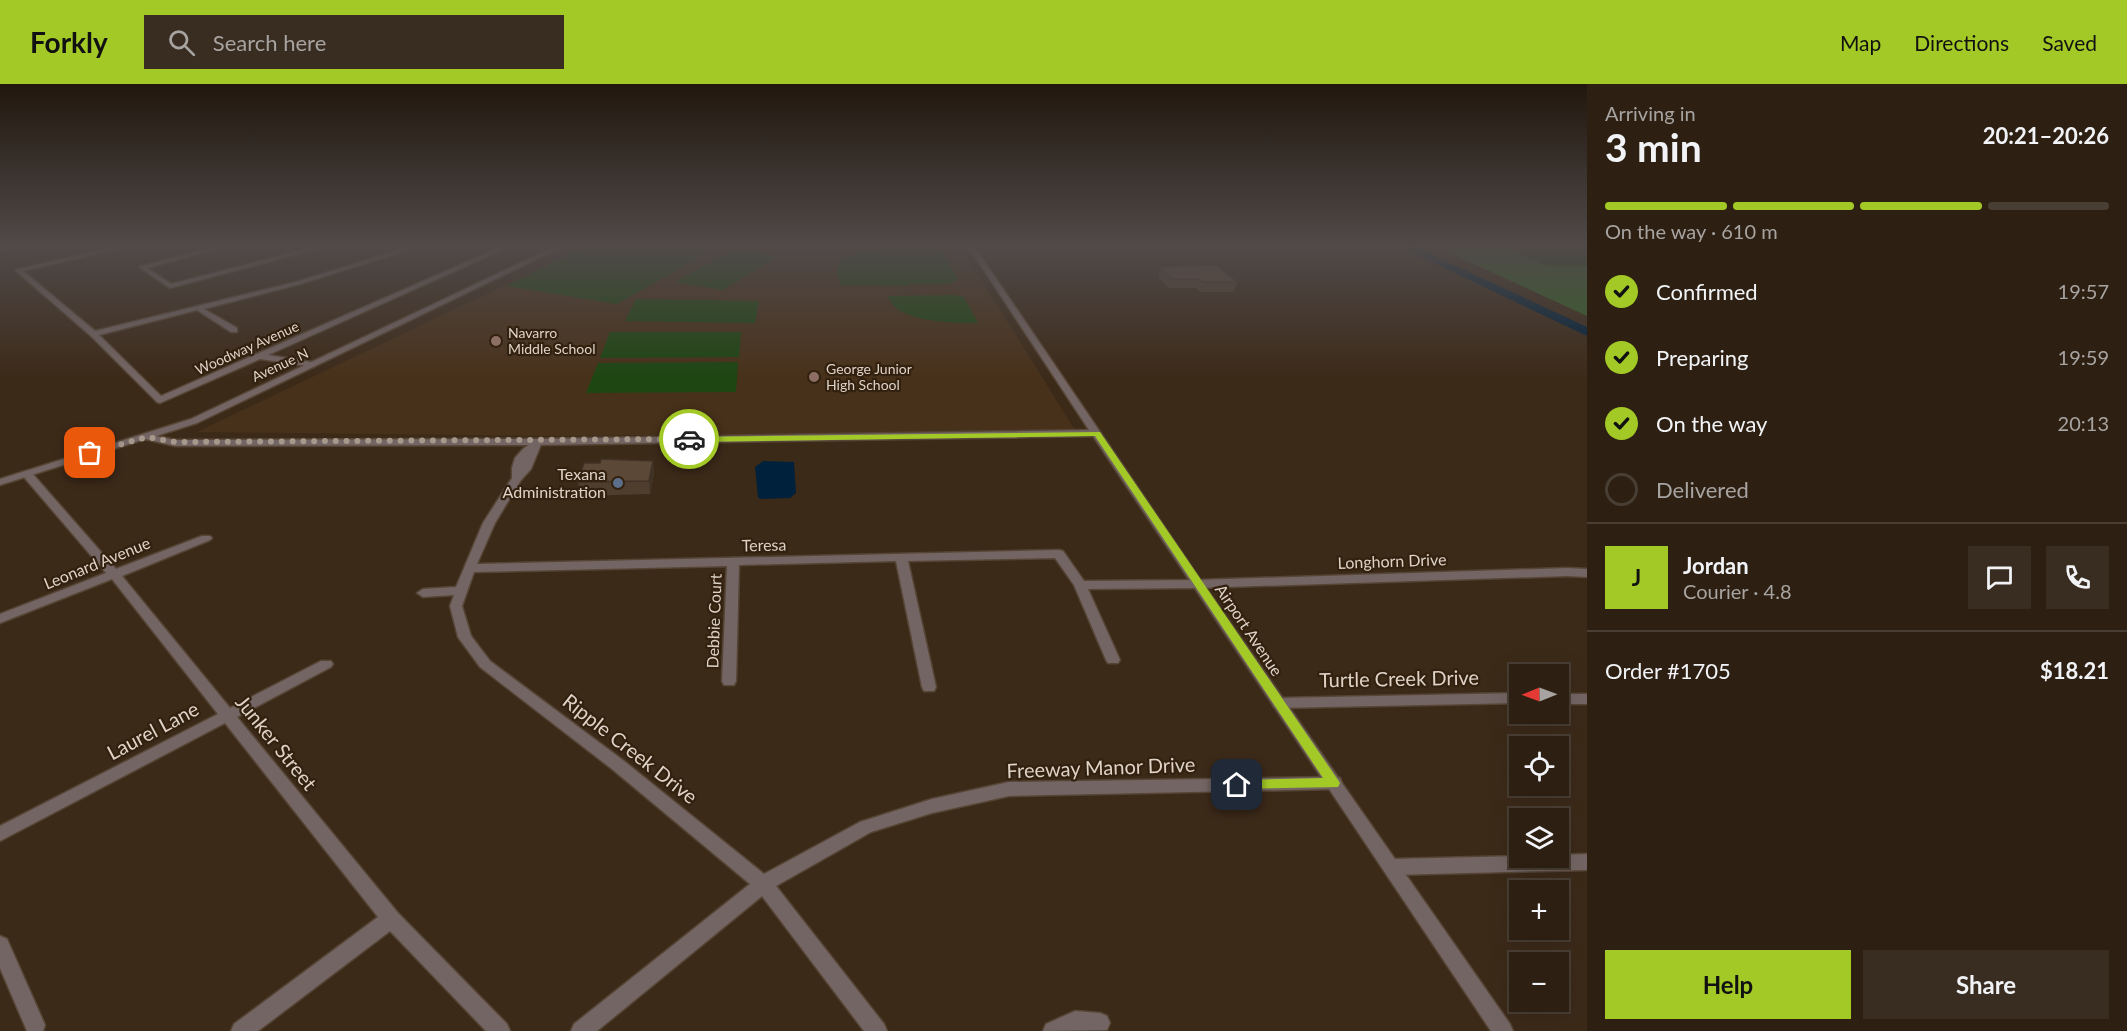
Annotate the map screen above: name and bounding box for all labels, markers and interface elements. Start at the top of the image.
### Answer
search box [144,15,564,69]
text: Forkly [30,25,108,59]
icon: search [165,26,198,59]
text: Search here [213,29,326,56]
text: Map [1840,30,1881,55]
text: Directions [1914,30,2009,55]
text: Saved [2042,30,2097,55]
text: Arriving in [1605,101,1696,125]
text: 20:21–20:26 [1983,122,2109,149]
text: 3 min [1605,124,1702,170]
text: On the way · 610 m [1605,219,1778,243]
icon: check [1605,275,1638,308]
text: Confirmed [1656,278,1758,305]
text: 19:57 [2058,279,2109,303]
street label: Woodway Avenue [192,317,301,378]
place label: Navarro Middle School [508,324,595,357]
marker: Navarro Middle School [489,334,503,348]
icon: check [1605,341,1638,374]
street label: Avenue N [249,344,311,385]
text: Preparing [1656,344,1748,371]
text: 19:59 [2058,345,2109,369]
place label: George Junior High School [826,360,912,393]
marker: George Junior High School [807,370,821,384]
icon: check [1605,407,1638,440]
courier [659,409,719,469]
text: On the way [1656,410,1767,437]
text: 20:13 [2058,411,2109,435]
icon: car [673,423,706,456]
pin [64,427,115,478]
icon: bag [73,436,106,469]
place label: Texana Administration [503,464,606,501]
marker: Texana Administration [611,476,625,490]
text: Delivered [1656,476,1749,503]
street label: Leonard Avenue [41,533,153,593]
street label: Teresa [741,535,787,554]
button: chat [1968,546,2031,609]
button: phone [2046,546,2109,609]
street label: Longhorn Drive [1337,549,1447,572]
text: Jordan [1683,552,1749,579]
text: J [1632,564,1641,591]
street label: Debbie Court [702,573,725,669]
text: Courier · 4.8 [1683,579,1792,603]
street label: Airport Avenue [1212,580,1287,679]
text: Order #1705 [1605,657,1731,684]
text: $18.21 [2040,657,2109,684]
north arrow [1509,664,1569,724]
map controls [1509,664,1569,1012]
street label: Turtle Creek Drive [1319,665,1479,691]
street label: Ripple Creek Drive [559,688,703,808]
street label: Junker Street [231,690,322,795]
street label: Laurel Lane [103,696,203,764]
button: locate [1509,736,1569,796]
street label: Freeway Manor Drive [1006,752,1196,782]
pin [1211,759,1262,810]
icon: home [1220,768,1253,801]
button: layers [1509,808,1569,868]
button: + [1509,880,1569,940]
button: Help [1605,950,1851,1019]
button: Share [1863,950,2109,1019]
button: − [1509,952,1569,1012]

